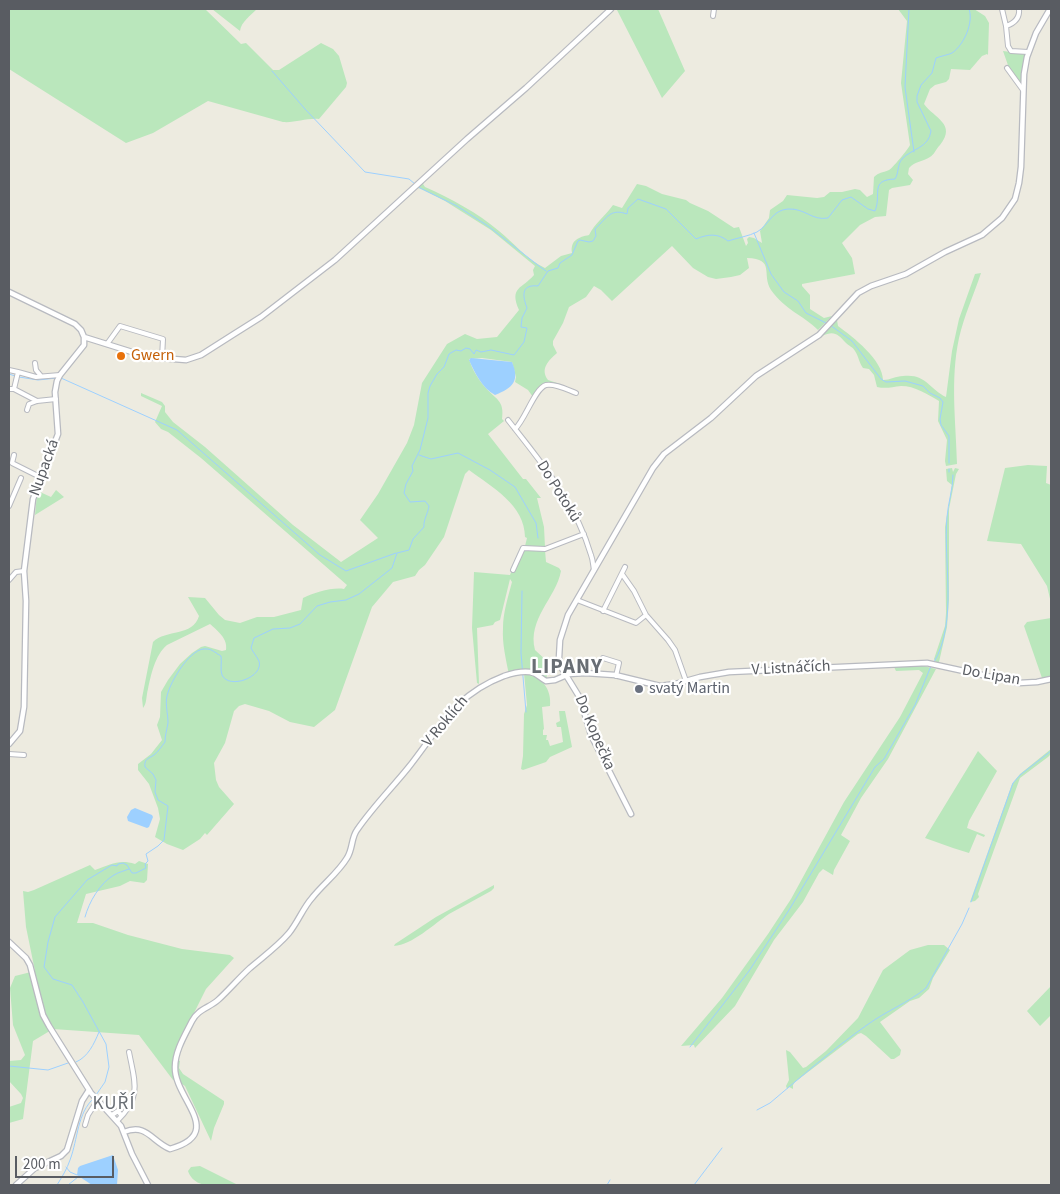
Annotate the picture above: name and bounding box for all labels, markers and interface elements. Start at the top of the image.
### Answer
place label: Gwern [131,346,175,366]
marker: Gwern [115,350,127,362]
street label: Nupacká [26,437,64,499]
street label: Do Potoků [532,458,584,526]
district label: LIPANY [530,655,604,681]
street label: V Listnáčích [751,657,831,681]
street label: Do Lipan [960,661,1022,691]
place label: svatý Martin [649,679,730,699]
marker: svatý Martin [633,683,645,695]
street label: V Roklích [419,692,473,752]
street label: Do Kopečka [570,693,618,773]
district label: KUŘÍ [92,1094,136,1116]
scale bar [18,1146,116,1178]
text: 200 m [23,1154,61,1175]

